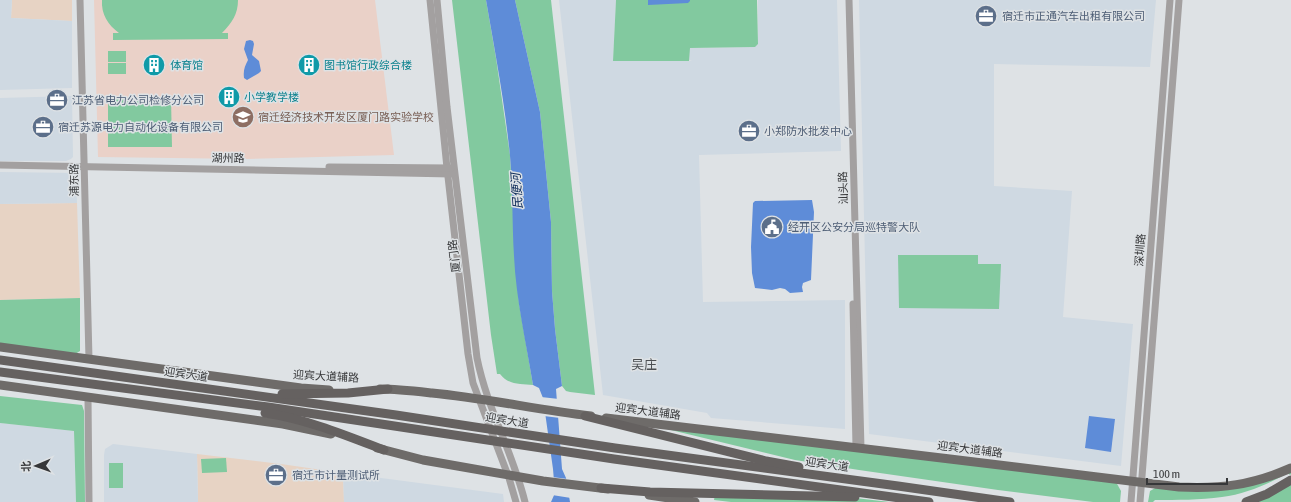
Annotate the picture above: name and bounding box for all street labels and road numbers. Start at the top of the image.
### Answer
street label: 湖州路 [211,152,245,164]
street label: 浦东路 [68,163,80,197]
street label: 汕头路 [836,171,850,205]
street label: 深圳路 [1133,233,1147,267]
street label: 厦门路 [446,239,462,273]
street label: 迎宾大道 [163,365,209,383]
street label: 迎宾大道辅路 [293,368,359,384]
street label: 迎宾大道辅路 [615,401,681,421]
street label: 迎宾大道 [484,411,530,429]
street label: 迎宾大道辅路 [937,439,1003,459]
street label: 迎宾大道 [804,455,850,473]

